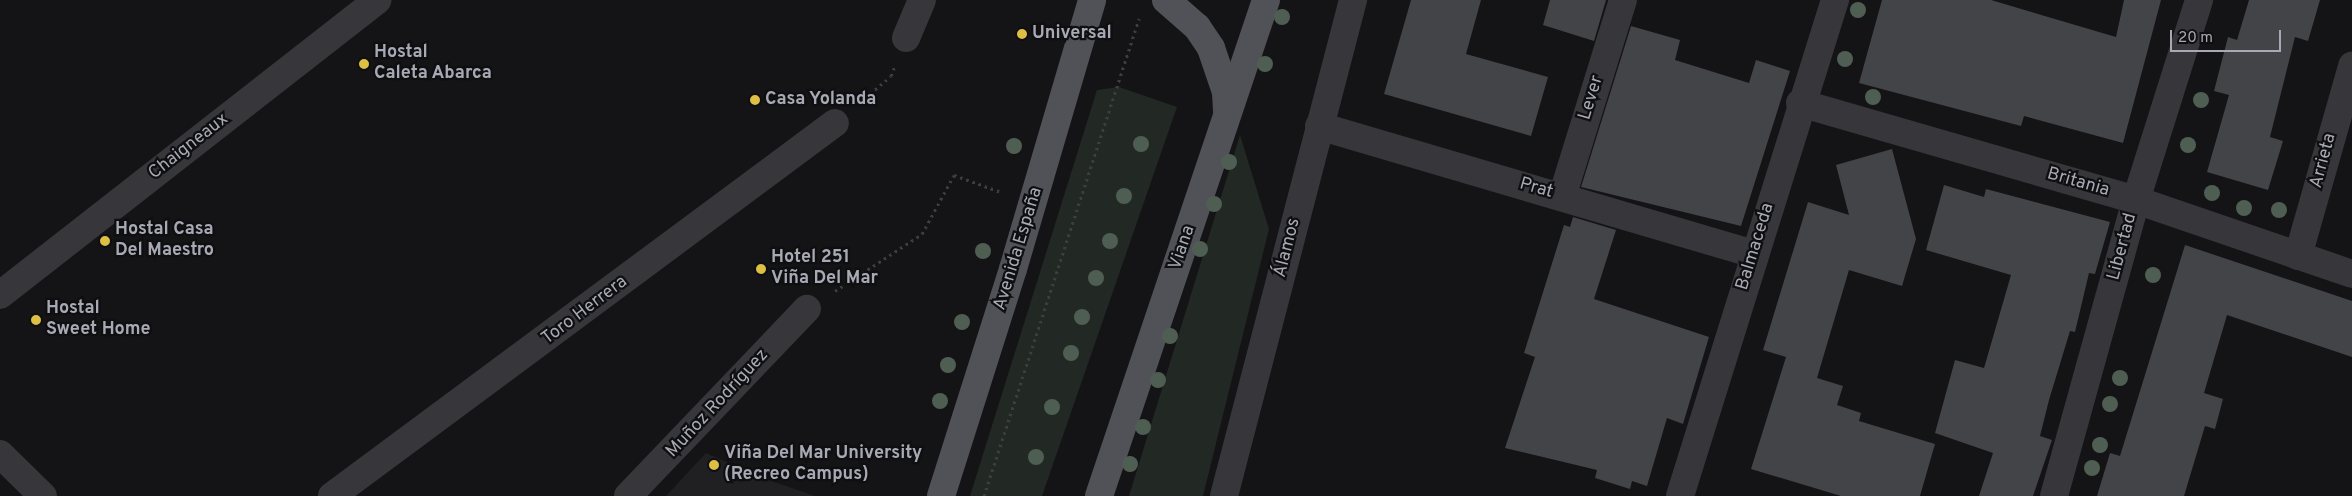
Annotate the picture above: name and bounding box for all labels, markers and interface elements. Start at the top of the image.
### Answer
scale bar [2172,20,2283,52]
place label: Universal [1032,23,1112,45]
marker: Universal [1016,28,1028,40]
text: 20 m [2178,29,2213,48]
place label: Hostal Caleta Abarca [374,43,492,86]
marker: Hostal Caleta Abarca [358,58,370,70]
street label: Lever [1575,73,1609,123]
place label: Casa Yolanda [765,89,877,111]
marker: Casa Yolanda [749,94,761,106]
street label: Chaigneaux [145,109,233,185]
street label: Arrieta [2306,131,2342,191]
street label: Britania [2044,164,2112,202]
street label: Prat [1517,174,1555,204]
street label: Avenida España [990,185,1048,313]
street label: Balmaceda [1733,201,1779,293]
street label: Libertad [2104,211,2142,283]
street label: Álamos [1270,216,1306,280]
place label: Hostal Casa Del Maestro [115,220,214,262]
street label: Viana [1165,223,1201,273]
marker: Hostal Casa Del Maestro [99,235,111,247]
place label: Hotel 251 Viña Del Mar [771,248,878,290]
marker: Hotel 251 Viña Del Mar [755,263,767,275]
street label: Toro Herrera [538,272,632,350]
place label: Hostal Sweet Home [46,299,151,342]
marker: Hostal Sweet Home [30,314,42,326]
street label: Muñoz Rodríguez [662,345,774,463]
place label: Viña Del Mar University (Recreo Campus) [724,444,922,486]
marker: Viña Del Mar University (Recreo Campus) [708,459,720,471]

